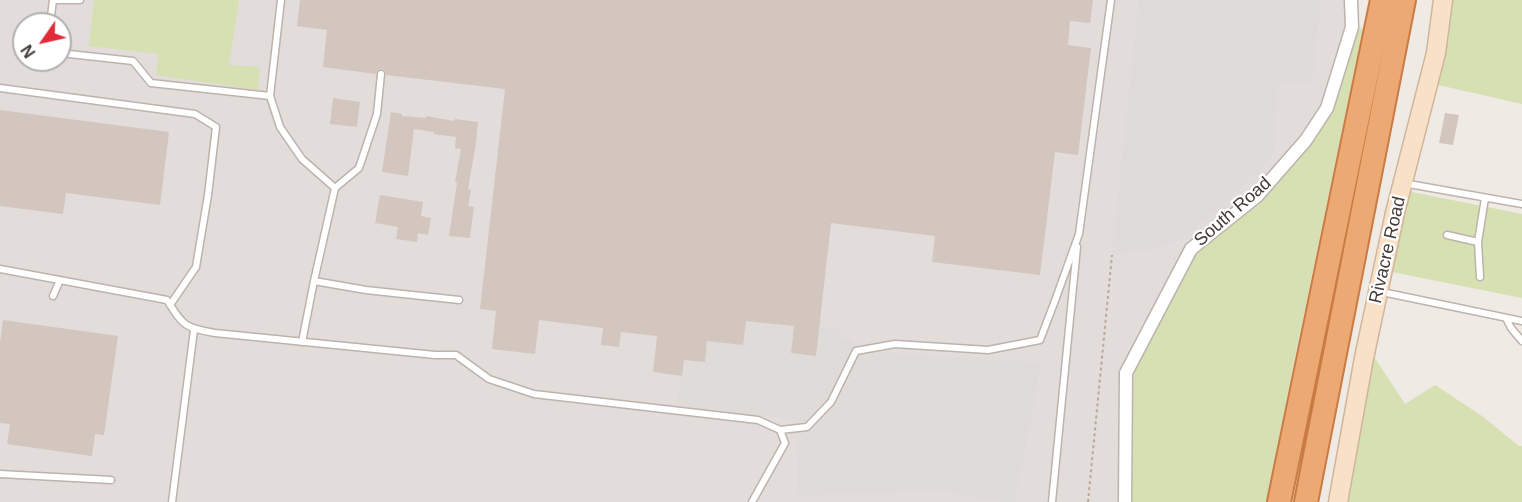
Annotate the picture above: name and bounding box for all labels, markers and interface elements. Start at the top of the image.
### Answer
north arrow [12,12,72,72]
text: N [18,42,39,61]
street label: South Road [1190,173,1276,251]
street label: Rivacre Road [1365,194,1411,306]

